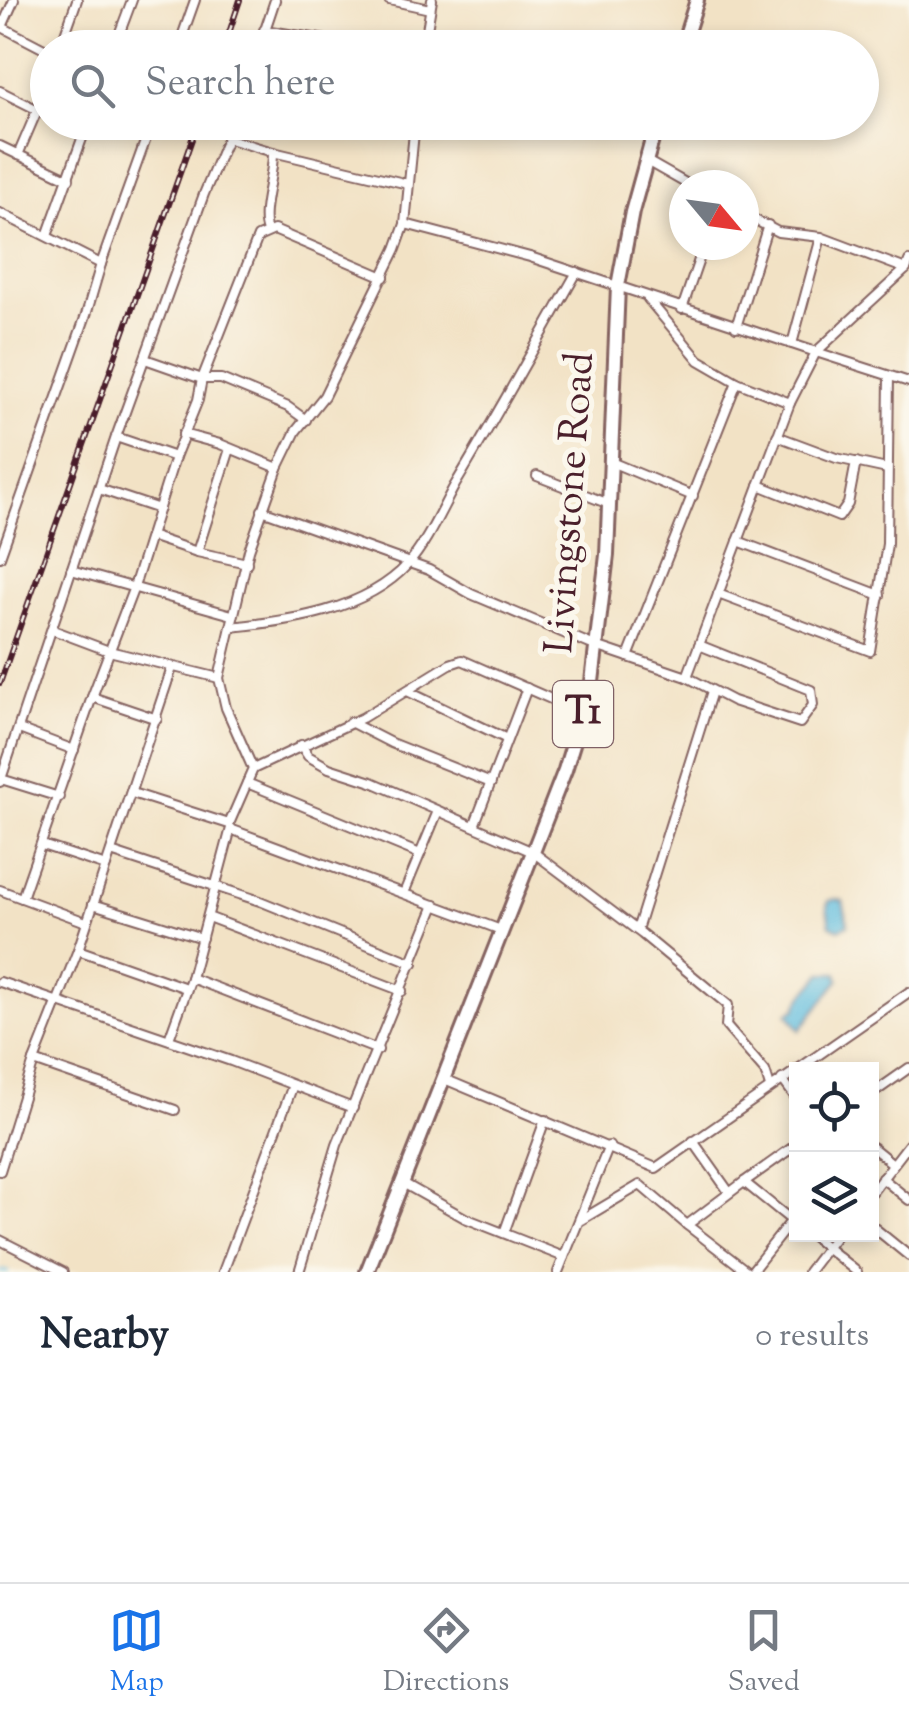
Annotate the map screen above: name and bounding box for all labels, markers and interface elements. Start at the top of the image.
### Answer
search box [30,30,879,140]
icon: search [65,58,120,113]
text: Search here [145,58,336,112]
north arrow [669,170,759,260]
street label: Livingstone Road [533,350,611,656]
road number: T1 [553,681,613,747]
map controls [789,1062,879,1242]
button: locate [789,1062,879,1152]
button: layers [789,1152,879,1242]
text: Nearby [40,1307,169,1367]
text: 0 results [755,1314,869,1360]
tab: Map [109,1603,164,1703]
tab: Directions [383,1603,509,1703]
tab: Saved [728,1603,800,1703]

